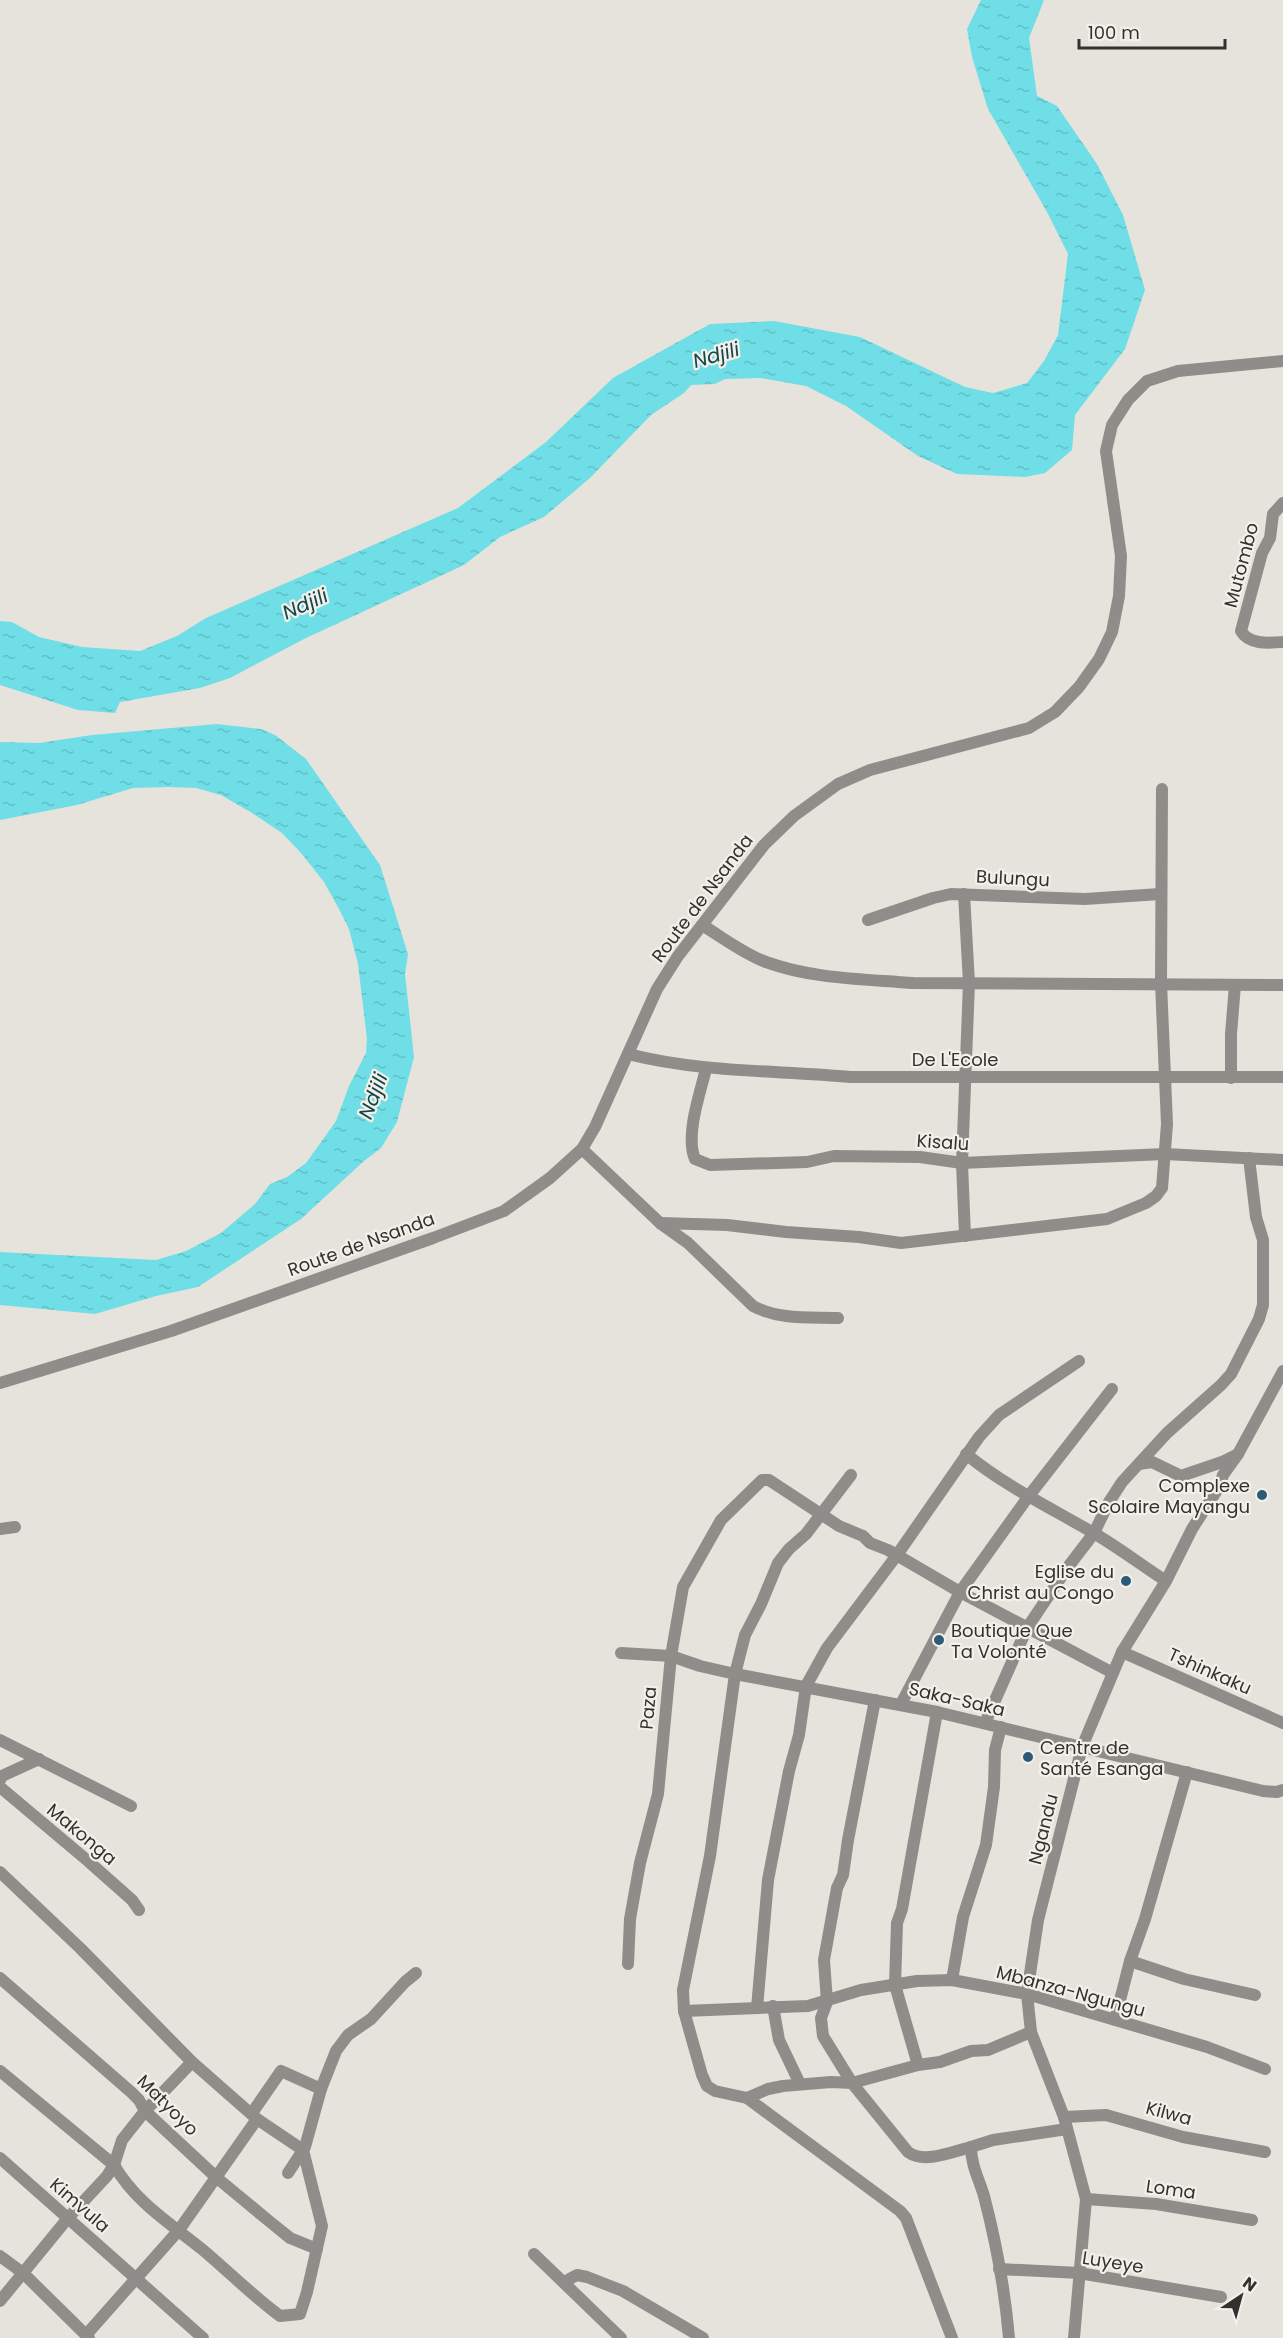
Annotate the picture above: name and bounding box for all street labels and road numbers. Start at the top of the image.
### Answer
street label: Mutombo [1218,520,1264,610]
street label: Route de Nsanda [645,829,759,967]
street label: Bulungu [976,864,1050,892]
street label: De L'Ecole [912,1047,998,1072]
street label: Kisalu [916,1128,970,1156]
street label: Route de Nsanda [284,1206,438,1282]
street label: Tshinkaku [1164,1642,1256,1700]
street label: Saka-Saka [906,1676,1008,1722]
street label: Paza [634,1686,662,1730]
street label: Ngandu [1022,1791,1064,1867]
street label: Makonga [42,1797,122,1871]
street label: Mbanza-Ngungu [994,1959,1148,2023]
street label: Matyoyo [132,2069,204,2141]
street label: Kilwa [1143,2095,1195,2131]
street label: Kimvula [45,2172,115,2238]
street label: Loma [1144,2173,1198,2205]
street label: Luyeye [1080,2245,1146,2279]

